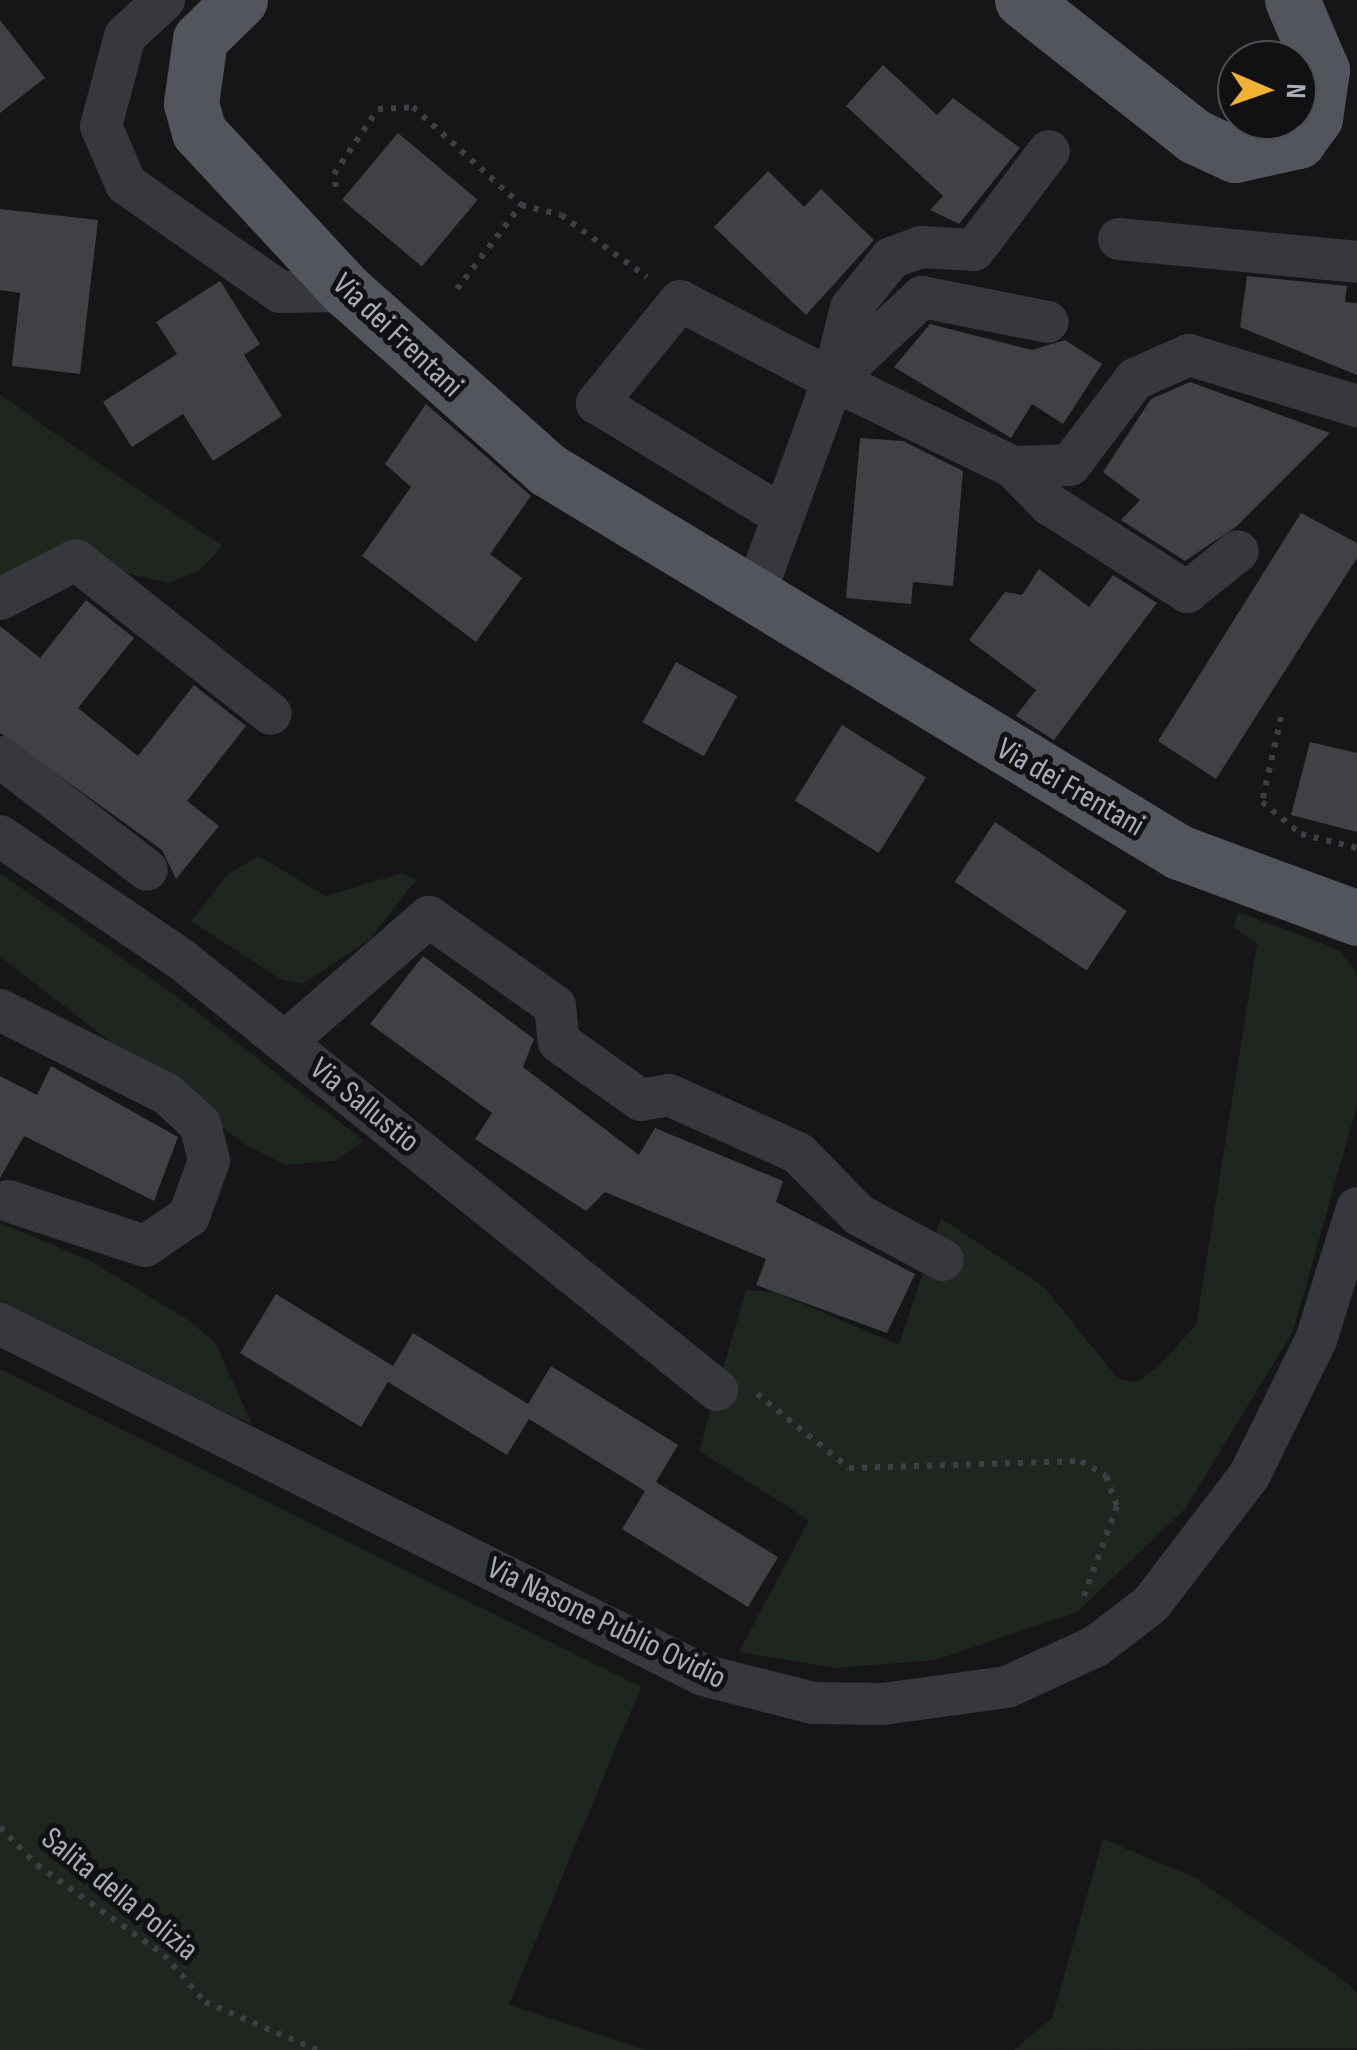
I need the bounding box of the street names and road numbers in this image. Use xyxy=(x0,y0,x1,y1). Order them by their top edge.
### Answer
street label: Via dei Frentani xyxy=(324,266,470,406)
street label: Via dei Frentani xyxy=(989,730,1151,846)
street label: Via Sallustio xyxy=(302,1050,426,1162)
street label: Via Nasone Publio Ovidio xyxy=(480,1550,732,1698)
street label: Salita della Polizia xyxy=(33,1820,205,1970)

